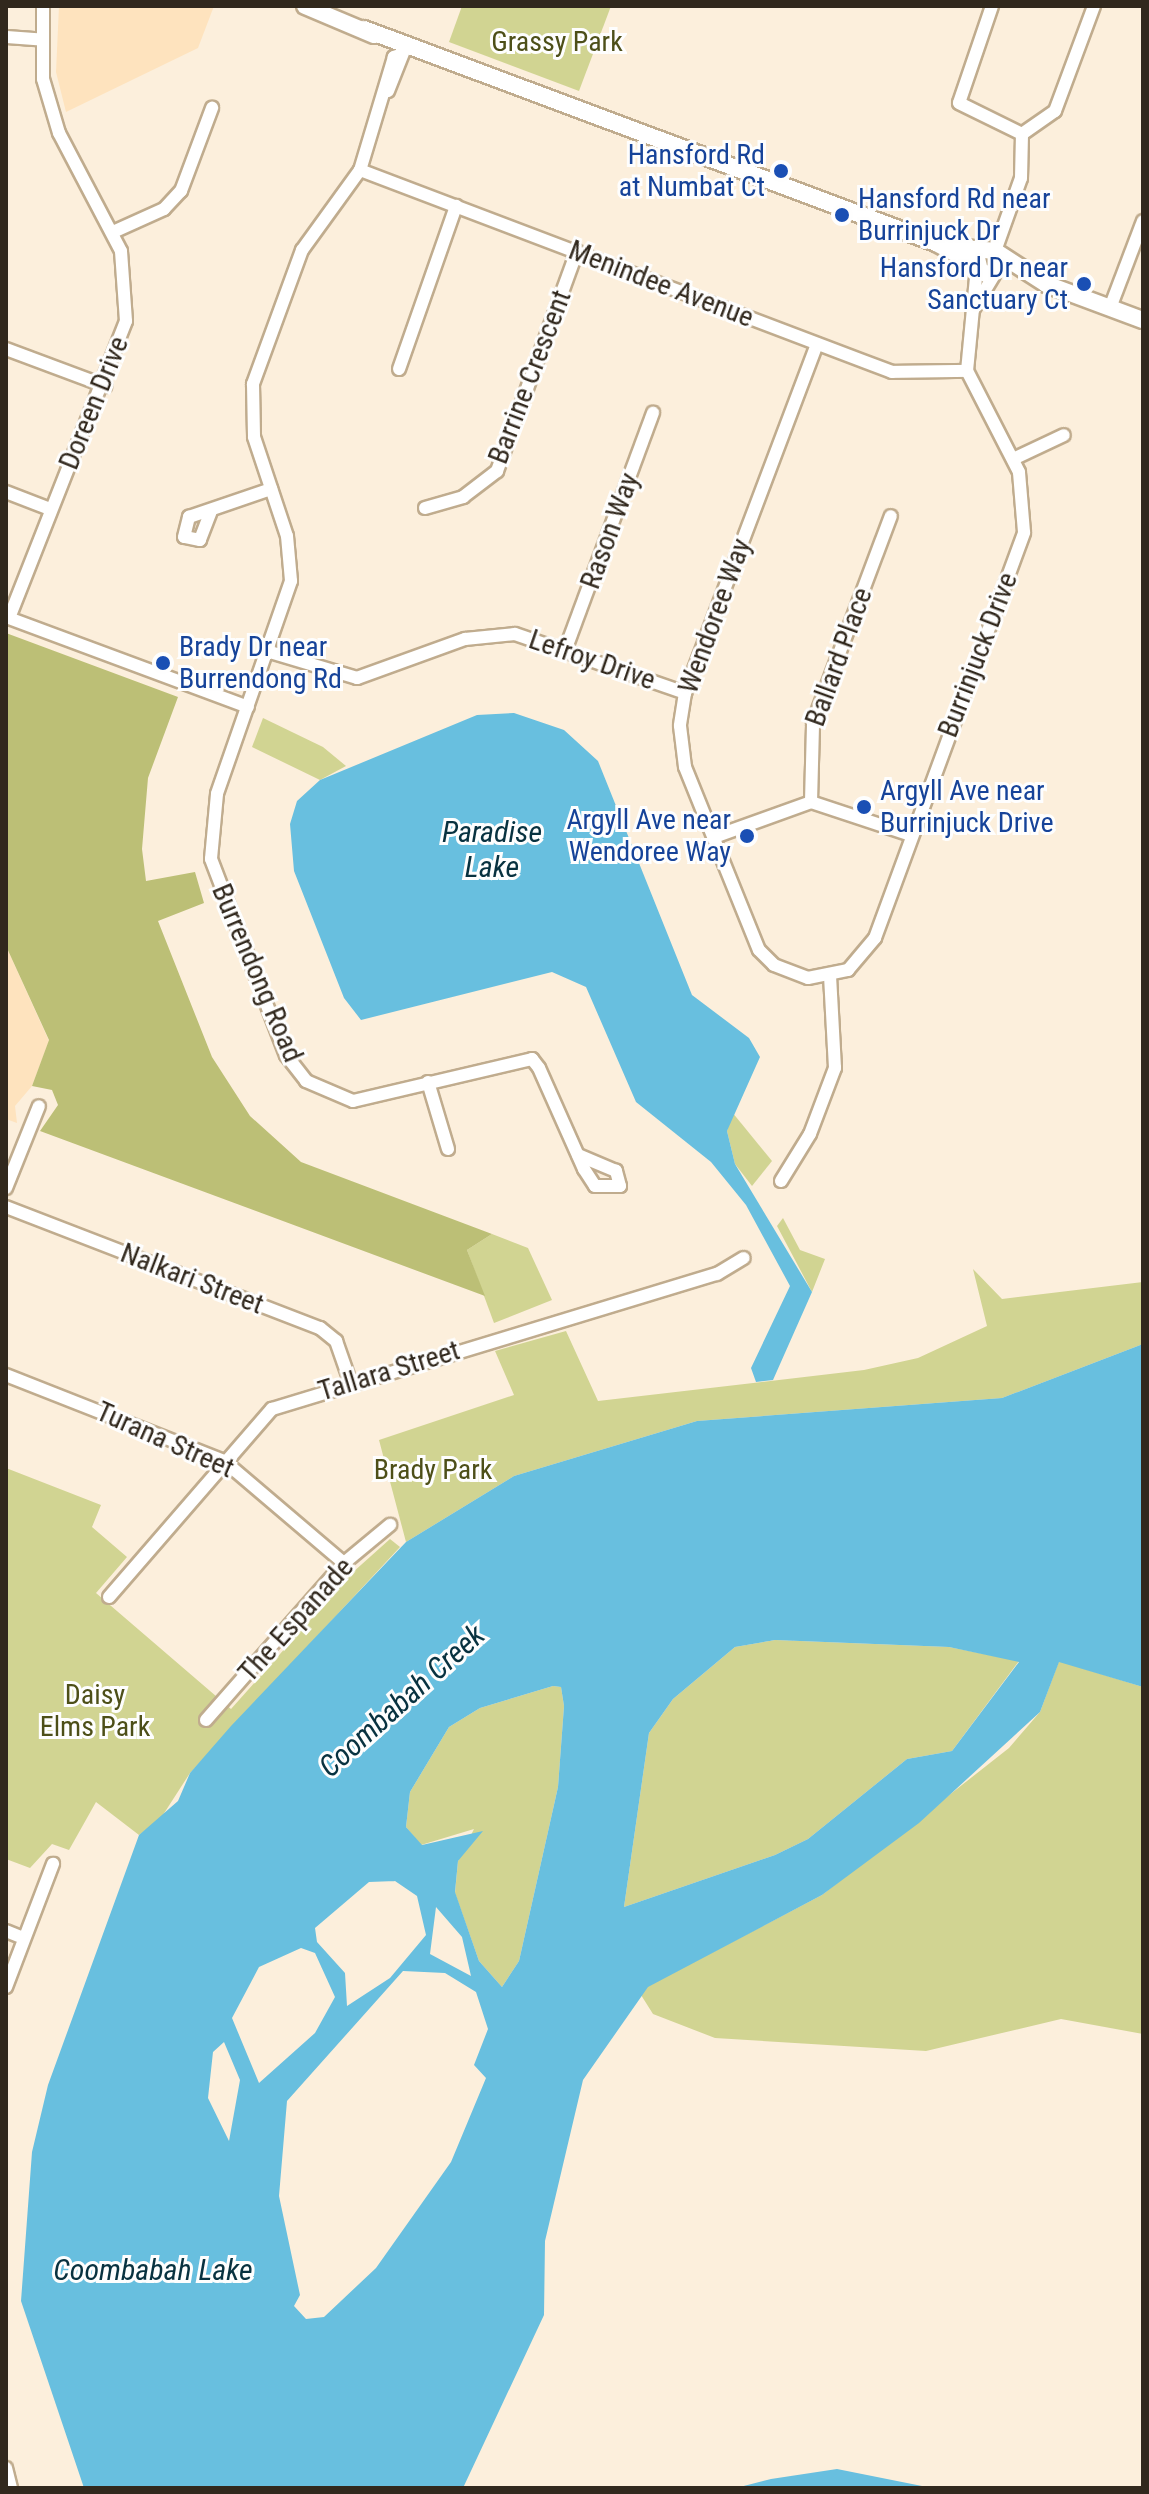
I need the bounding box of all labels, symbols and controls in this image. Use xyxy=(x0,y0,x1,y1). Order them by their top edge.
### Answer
park label: Grassy Park xyxy=(491,25,623,59)
place label: Hansford Rd at Numbat Ct xyxy=(619,138,765,204)
marker: Hansford Rd at Numbat Ct xyxy=(772,162,790,180)
place label: Hansford Rd near Burrinjuck Dr xyxy=(858,182,1050,248)
marker: Hansford Rd near Burrinjuck Dr xyxy=(833,206,851,224)
street label: Menindee Avenue xyxy=(564,233,758,335)
place label: Hansford Dr near Sanctuary Ct xyxy=(880,251,1068,317)
marker: Hansford Dr near Sanctuary Ct xyxy=(1075,275,1093,293)
street label: Barrine Crescent xyxy=(481,285,579,469)
street label: Doreen Drive xyxy=(52,332,136,474)
street label: Rason Way xyxy=(574,468,646,594)
street label: Wendoree Way xyxy=(671,534,759,698)
street label: Burrinjuck Drive xyxy=(931,568,1025,742)
street label: Ballard Place xyxy=(798,583,880,731)
street label: Lefroy Drive xyxy=(524,623,660,697)
place label: Brady Dr near Burrendong Rd xyxy=(179,630,342,696)
marker: Brady Dr near Burrendong Rd xyxy=(154,654,172,672)
place label: Argyll Ave near Burrinjuck Drive xyxy=(880,774,1054,840)
marker: Argyll Ave near Burrinjuck Drive xyxy=(855,798,873,816)
place label: Argyll Ave near Wendoree Way xyxy=(566,803,731,869)
water label: Paradise Lake xyxy=(442,814,542,884)
marker: Argyll Ave near Wendoree Way xyxy=(738,827,756,845)
street label: Burrendong Road xyxy=(204,879,310,1067)
street label: Nalkari Street xyxy=(116,1236,268,1322)
street label: Tallara Street xyxy=(314,1334,464,1408)
street label: Turana Street xyxy=(91,1395,239,1485)
park label: Brady Park xyxy=(374,1453,492,1487)
street label: The Espanade xyxy=(231,1551,361,1689)
water label: Coombabah Creek xyxy=(312,1617,492,1785)
park label: Daisy Elms Park xyxy=(40,1678,150,1744)
water label: Coombabah Lake xyxy=(53,2252,253,2288)

